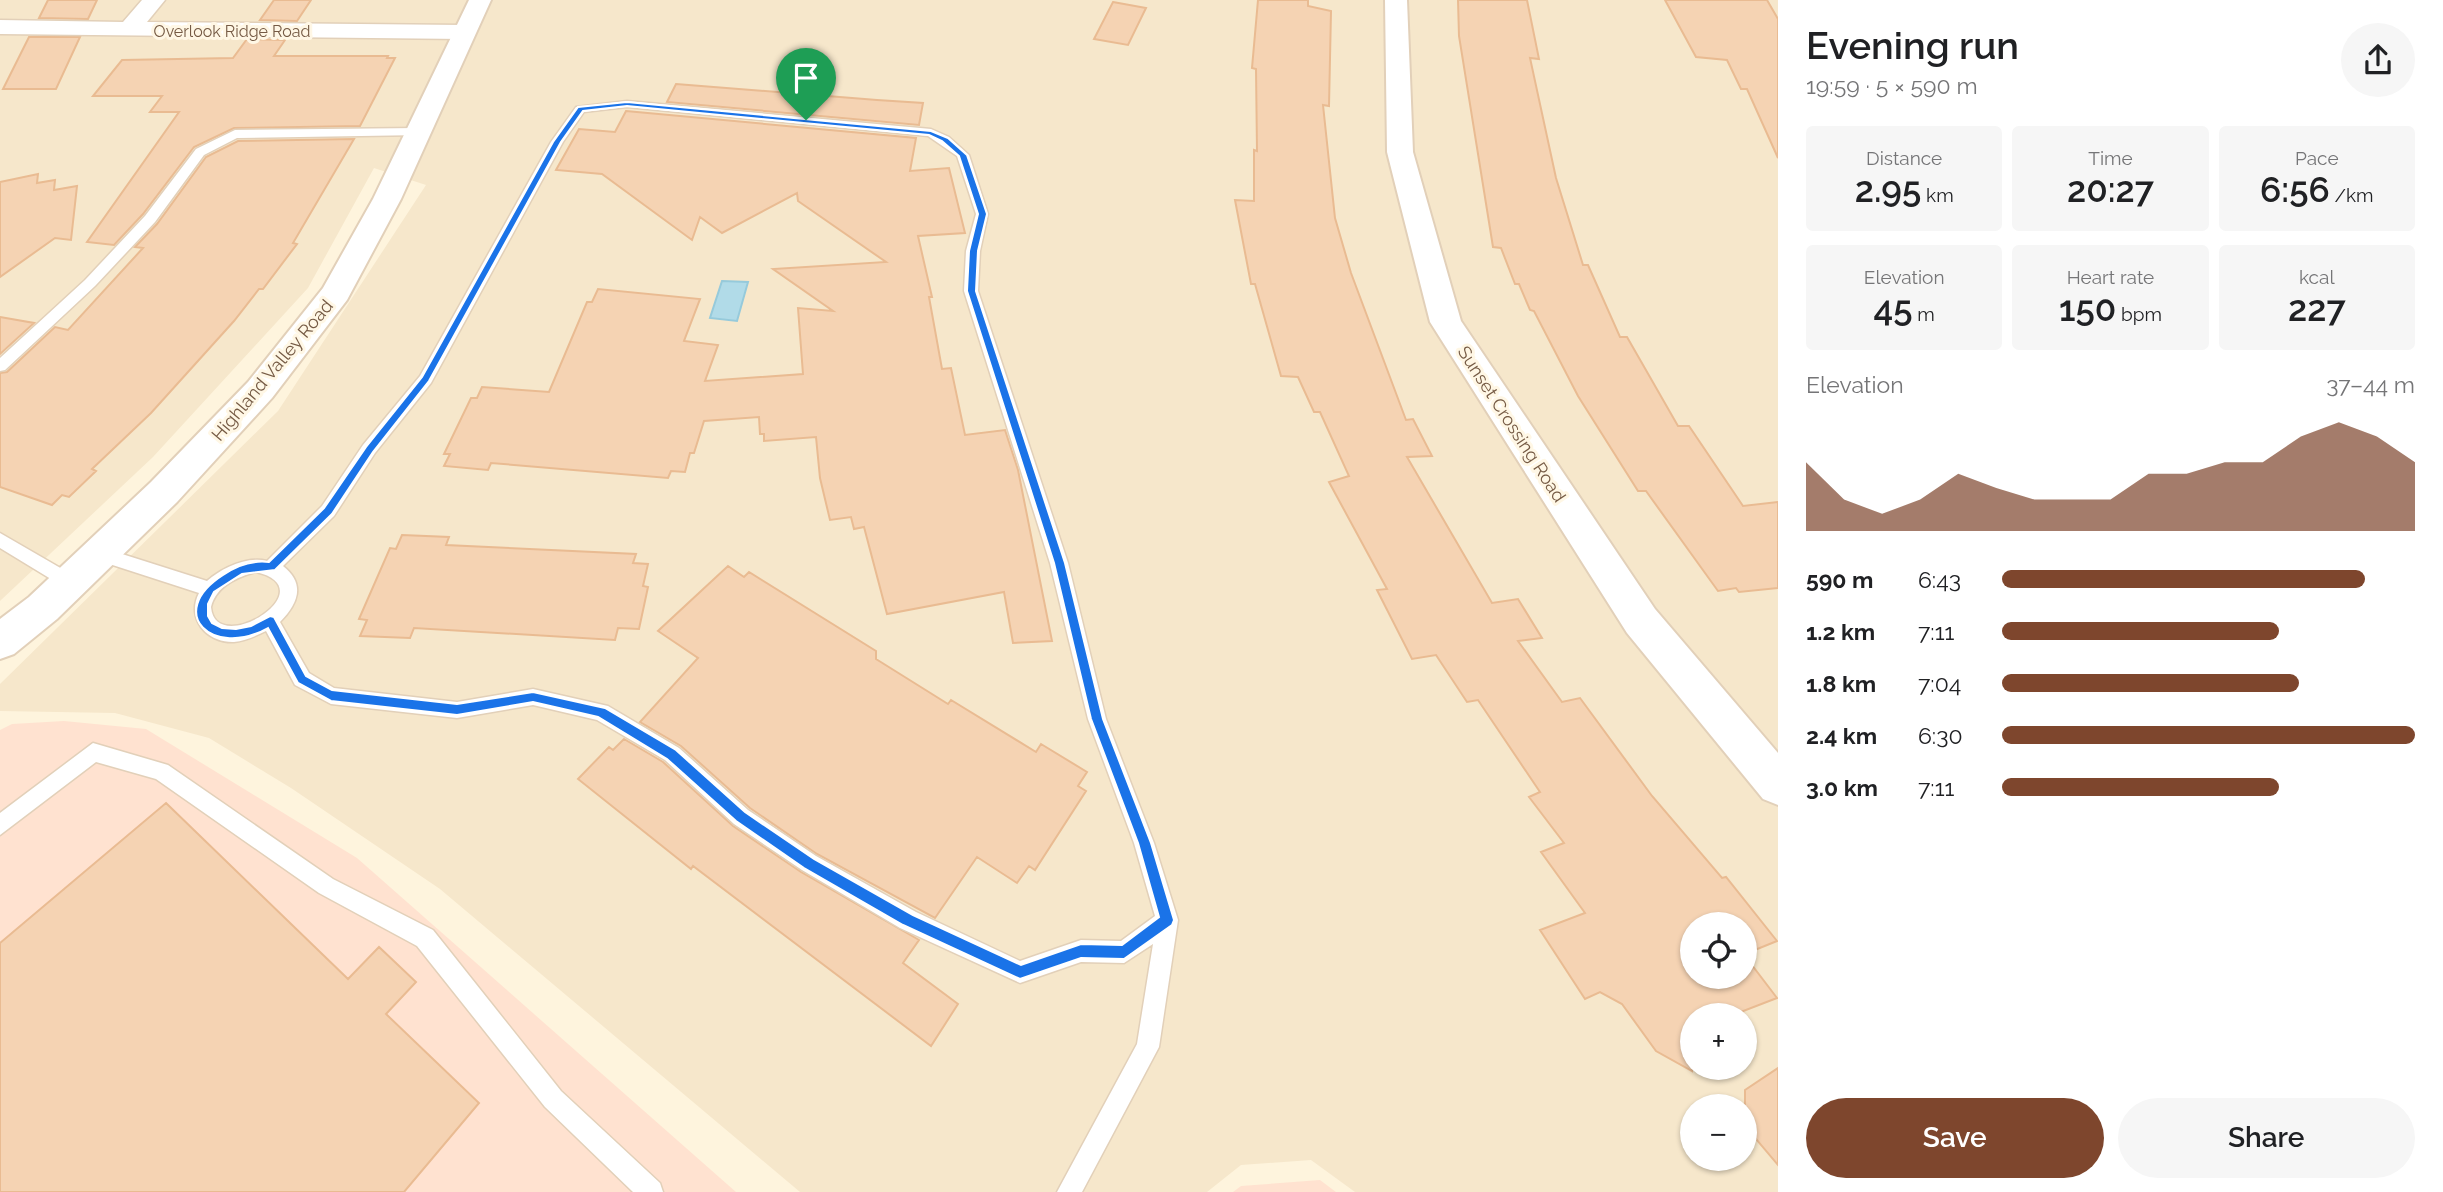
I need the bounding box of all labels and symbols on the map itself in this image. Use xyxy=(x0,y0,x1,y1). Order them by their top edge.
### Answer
street label: Overlook Ridge Road xyxy=(154,22,310,41)
pin xyxy=(776,48,836,120)
street label: Highland Valley Road xyxy=(207,295,337,445)
street label: Sunset Crossing Road xyxy=(1454,342,1570,506)

